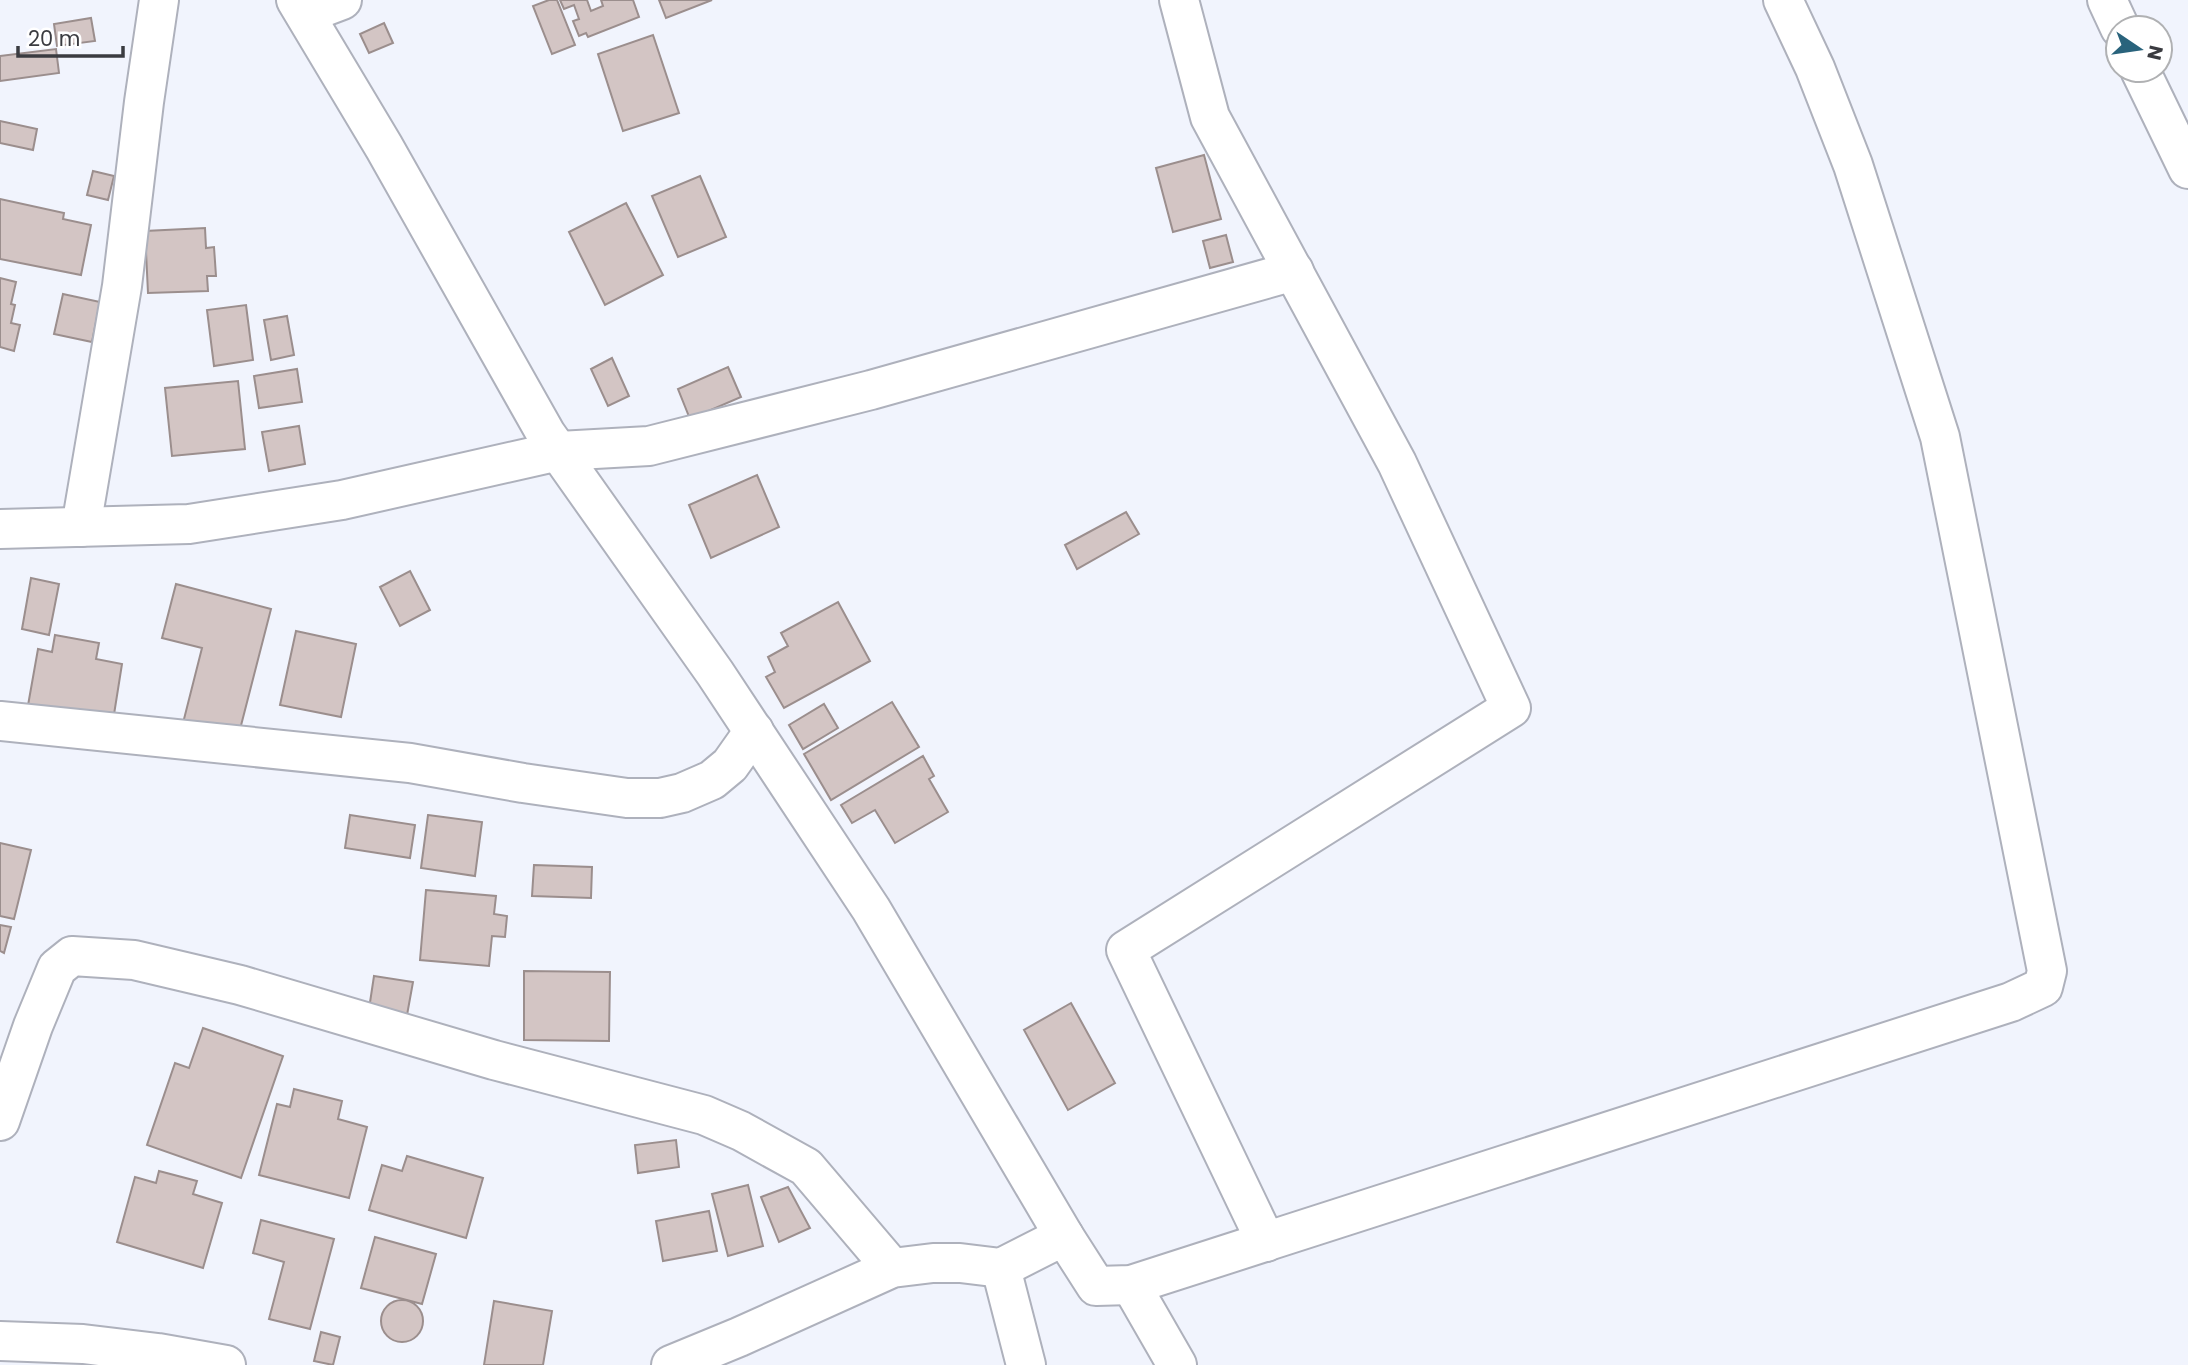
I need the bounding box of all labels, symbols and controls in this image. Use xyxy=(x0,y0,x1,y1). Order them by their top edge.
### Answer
scale bar xyxy=(18,14,122,58)
north arrow xyxy=(2104,14,2174,84)
text: 20 m xyxy=(28,24,81,53)
text: N xyxy=(2140,43,2170,63)

